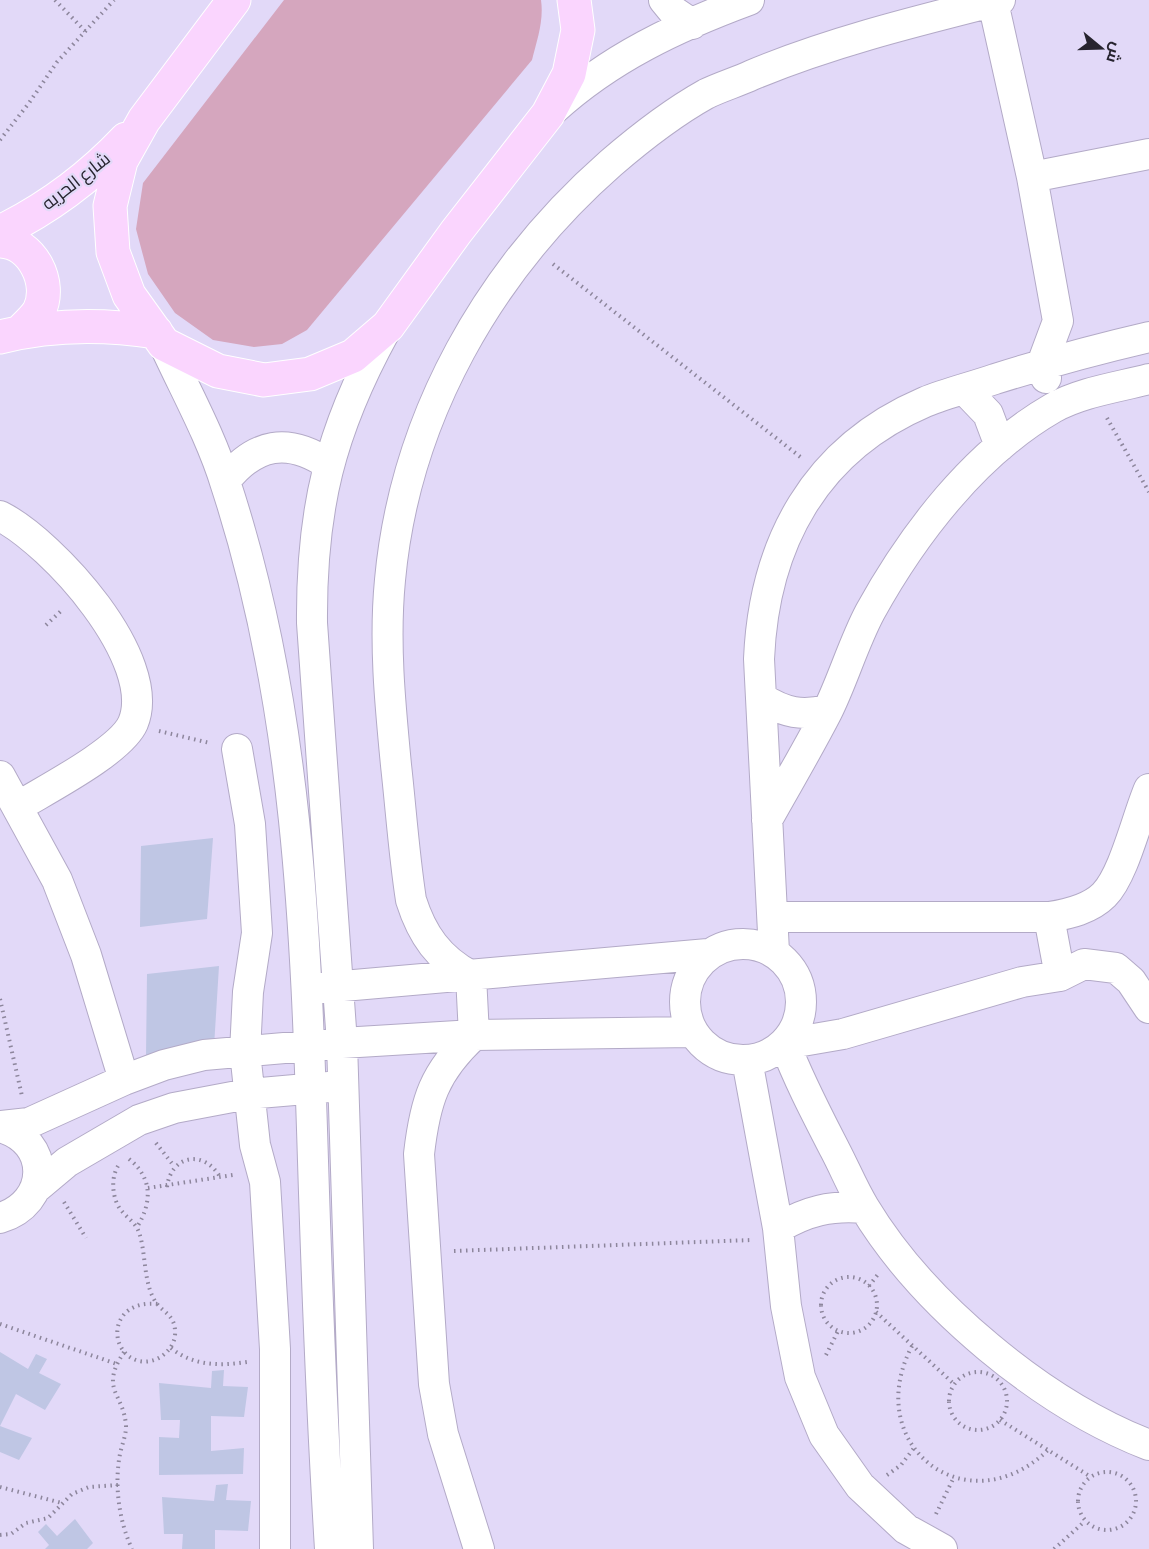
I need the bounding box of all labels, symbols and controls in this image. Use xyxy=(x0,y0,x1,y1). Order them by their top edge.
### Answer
north arrow xyxy=(1071,18,1131,78)
text: ش xyxy=(1102,40,1126,65)
street label: شارع الحريه xyxy=(38,148,115,215)

